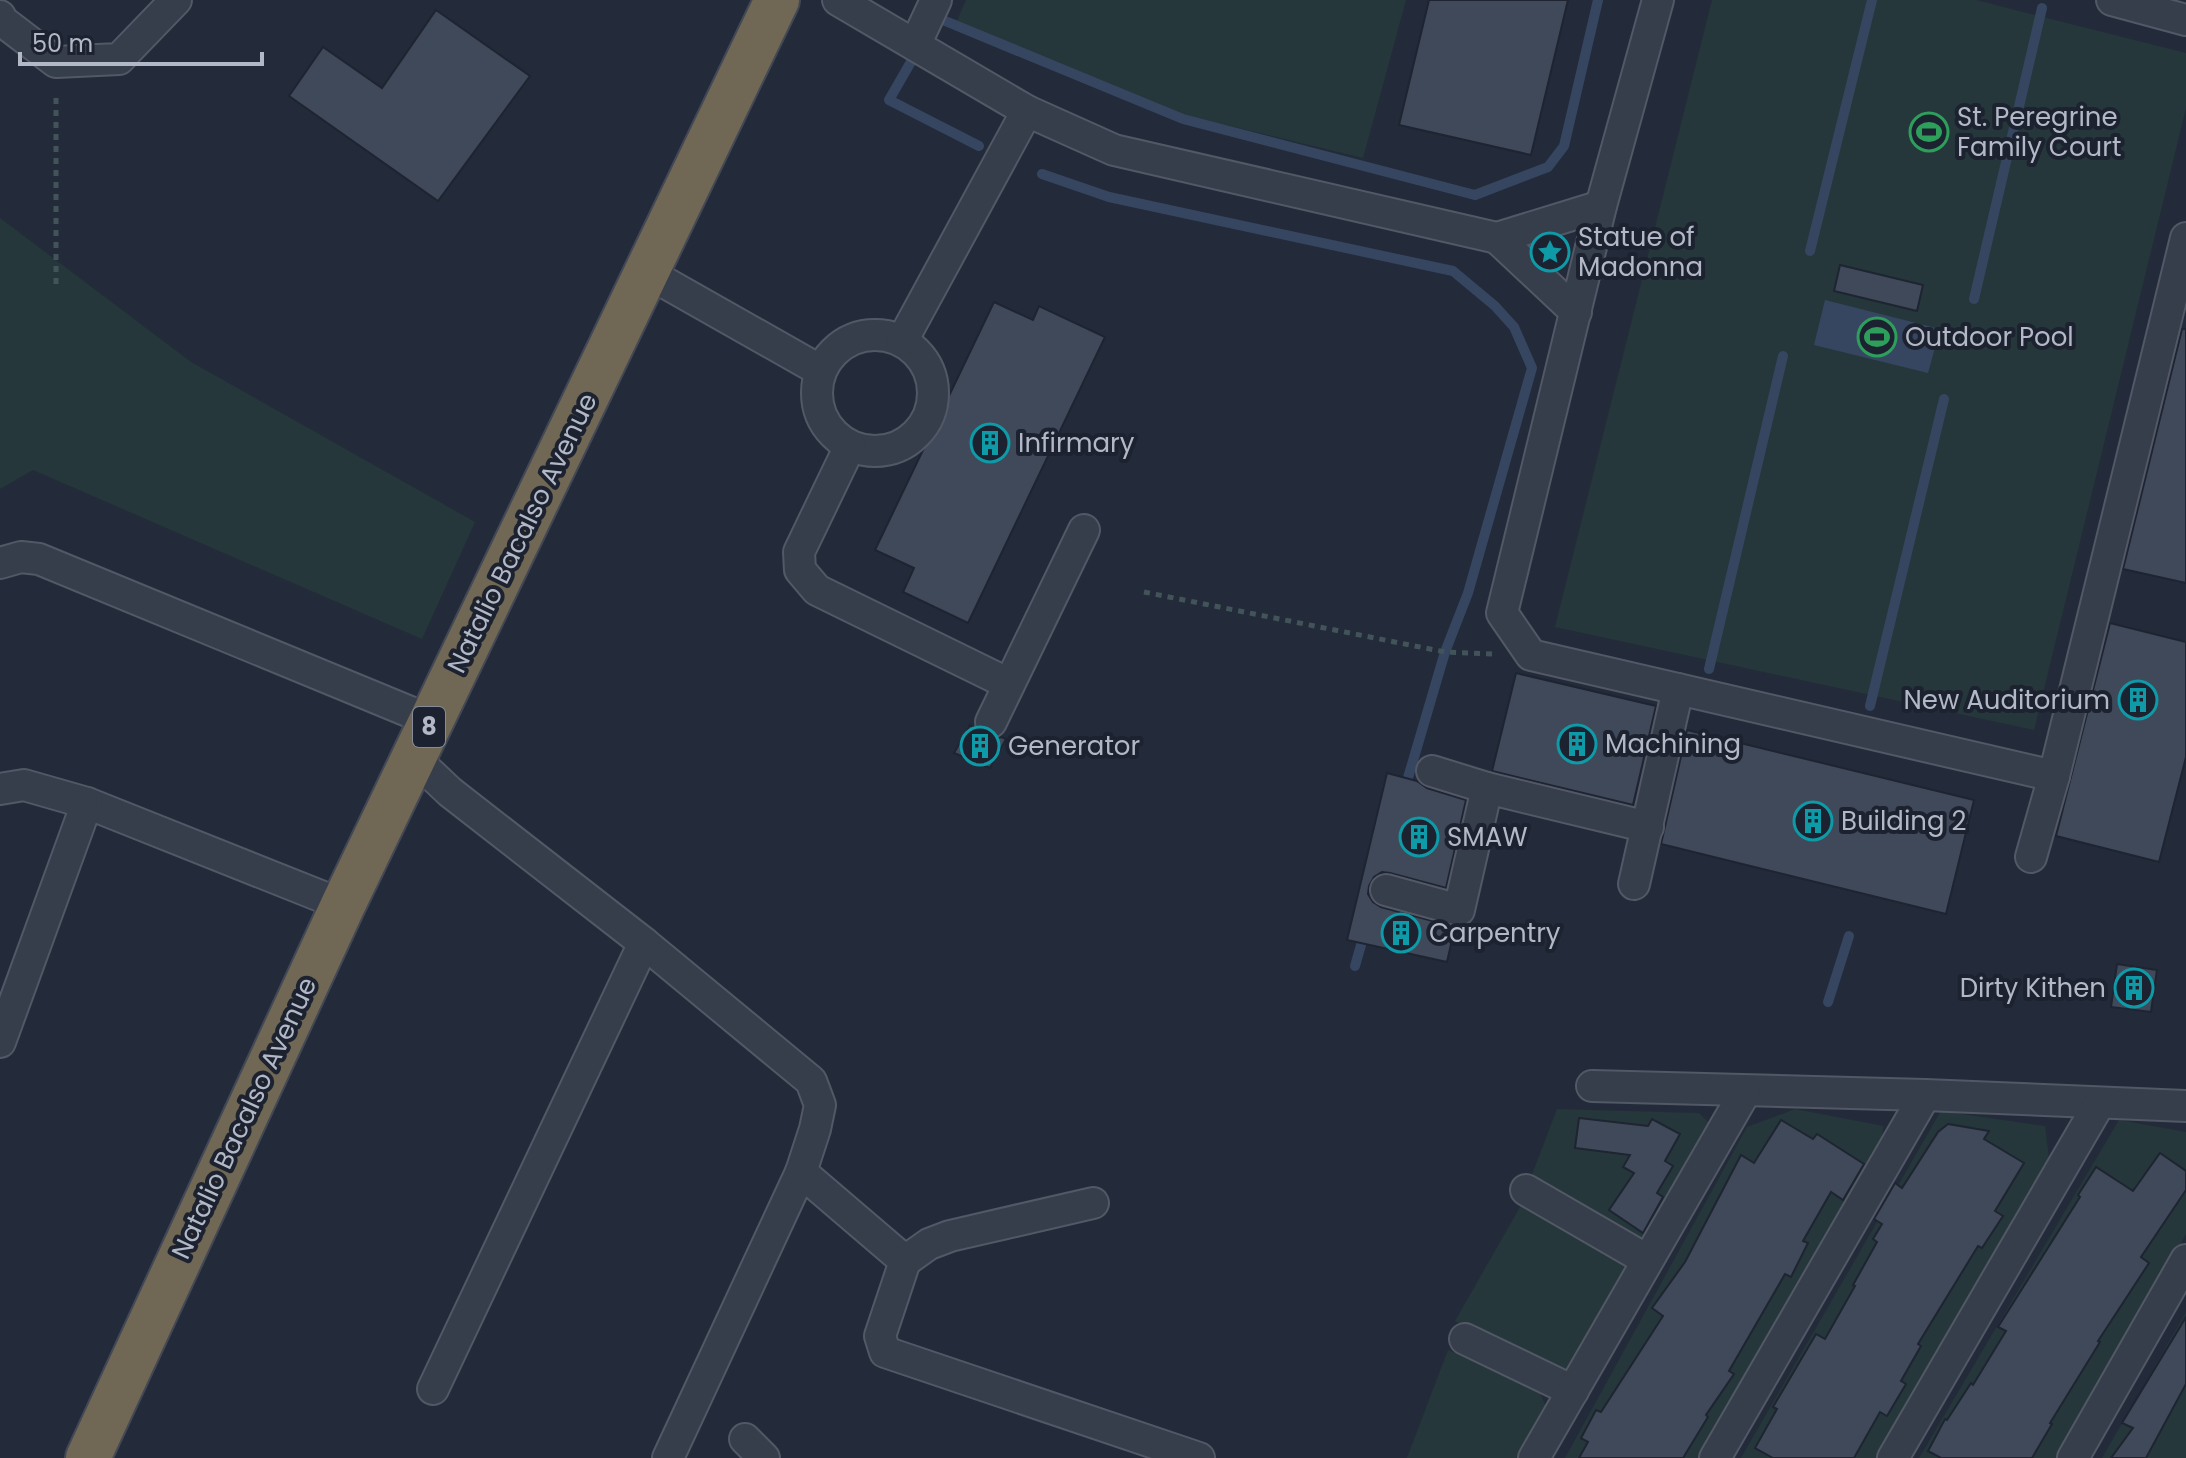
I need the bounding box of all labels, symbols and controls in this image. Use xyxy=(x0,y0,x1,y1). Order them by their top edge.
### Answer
scale bar xyxy=(20,16,262,66)
text: 50 m xyxy=(32,27,93,60)
place label: St. Peregrine Family Court xyxy=(1957,99,2121,165)
sports icon: St. Peregrine Family Court xyxy=(1908,111,1950,153)
place label: Statue of Madonna xyxy=(1578,219,1703,285)
place icon: Statue of Madonna xyxy=(1529,231,1571,273)
sports icon: Outdoor Pool xyxy=(1856,316,1898,358)
place label: Outdoor Pool xyxy=(1905,319,2074,355)
street label: Natalio Bacalso Avenue xyxy=(438,387,606,679)
building icon: Infirmary xyxy=(969,422,1011,464)
place label: Infirmary xyxy=(1018,425,1135,461)
building icon: New Auditorium xyxy=(2117,679,2159,721)
place label: New Auditorium xyxy=(1904,682,2110,718)
road number: 8 xyxy=(413,707,445,747)
building icon: Machining xyxy=(1556,723,1598,765)
building icon: Generator xyxy=(959,725,1001,767)
place label: Machining xyxy=(1605,726,1741,762)
place label: Generator xyxy=(1008,728,1140,764)
building icon: Building 2 xyxy=(1792,800,1834,842)
place label: Building 2 xyxy=(1841,803,1966,839)
building icon: SMAW xyxy=(1398,816,1440,858)
place label: SMAW xyxy=(1447,819,1528,855)
building icon: Carpentry xyxy=(1380,912,1422,954)
place label: Carpentry xyxy=(1429,915,1561,951)
building icon: Dirty Kithen xyxy=(2113,967,2155,1009)
place label: Dirty Kithen xyxy=(1960,970,2106,1006)
street label: Natalio Bacalso Avenue xyxy=(163,971,325,1265)

